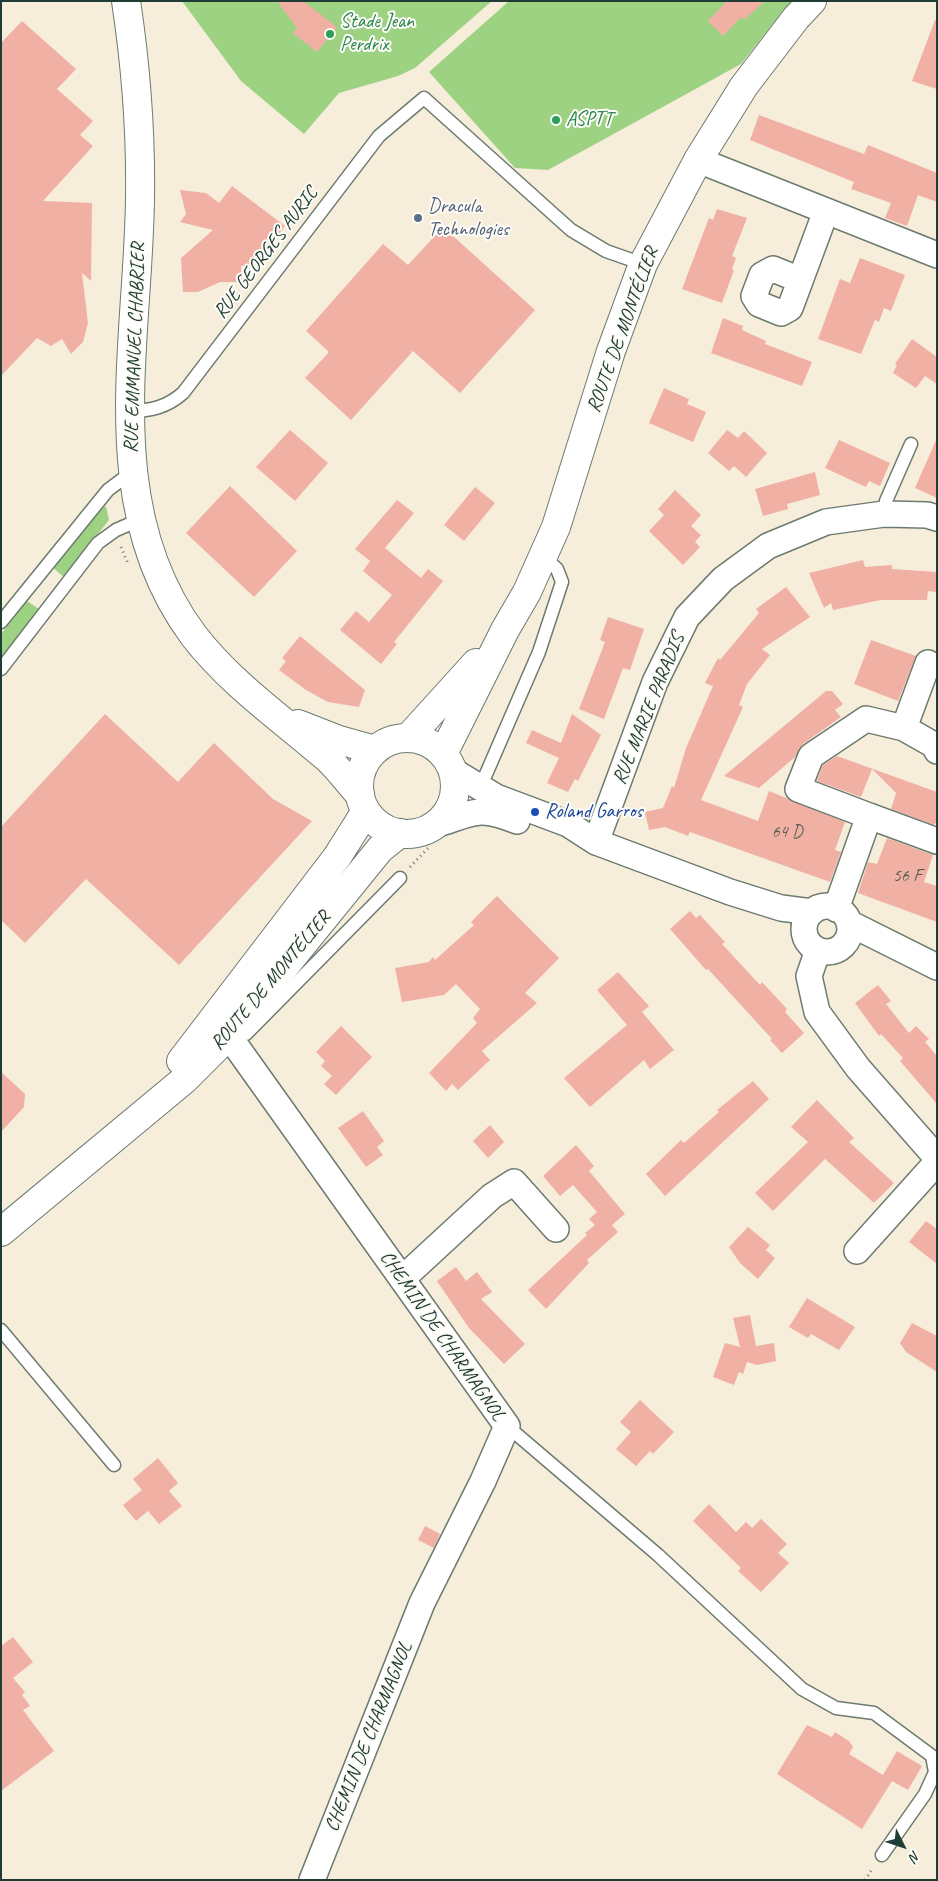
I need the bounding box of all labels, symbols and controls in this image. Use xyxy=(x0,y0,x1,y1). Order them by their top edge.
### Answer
place label: Stade Jean Perdrix xyxy=(340,10,414,57)
marker: Stade Jean Perdrix xyxy=(324,28,336,40)
place label: ASPTT xyxy=(566,108,613,132)
marker: ASPTT xyxy=(550,114,562,126)
street label: RUE GEORGES AURIC xyxy=(209,182,323,324)
place label: Dracula Technologies xyxy=(428,195,509,242)
marker: Dracula Technologies xyxy=(412,212,424,224)
street label: RUE EMMANUEL CHABRIER xyxy=(119,243,151,453)
street label: ROUTE DE MONTÉLIER xyxy=(582,244,664,416)
street label: RUE MARIE PARADIS xyxy=(608,630,690,788)
place label: Roland Garros xyxy=(545,800,642,824)
marker: Roland Garros xyxy=(529,806,541,818)
house number: 64 D xyxy=(772,821,802,843)
house number: 56 F xyxy=(893,865,921,887)
street label: ROUTE DE MONTÉLIER xyxy=(206,907,336,1055)
street label: CHEMIN DE CHARMAGNOL xyxy=(374,1246,510,1426)
street label: CHEMIN DE CHARMAGNOL xyxy=(320,1639,418,1835)
north arrow xyxy=(878,1821,928,1871)
text: N xyxy=(905,1847,924,1865)

